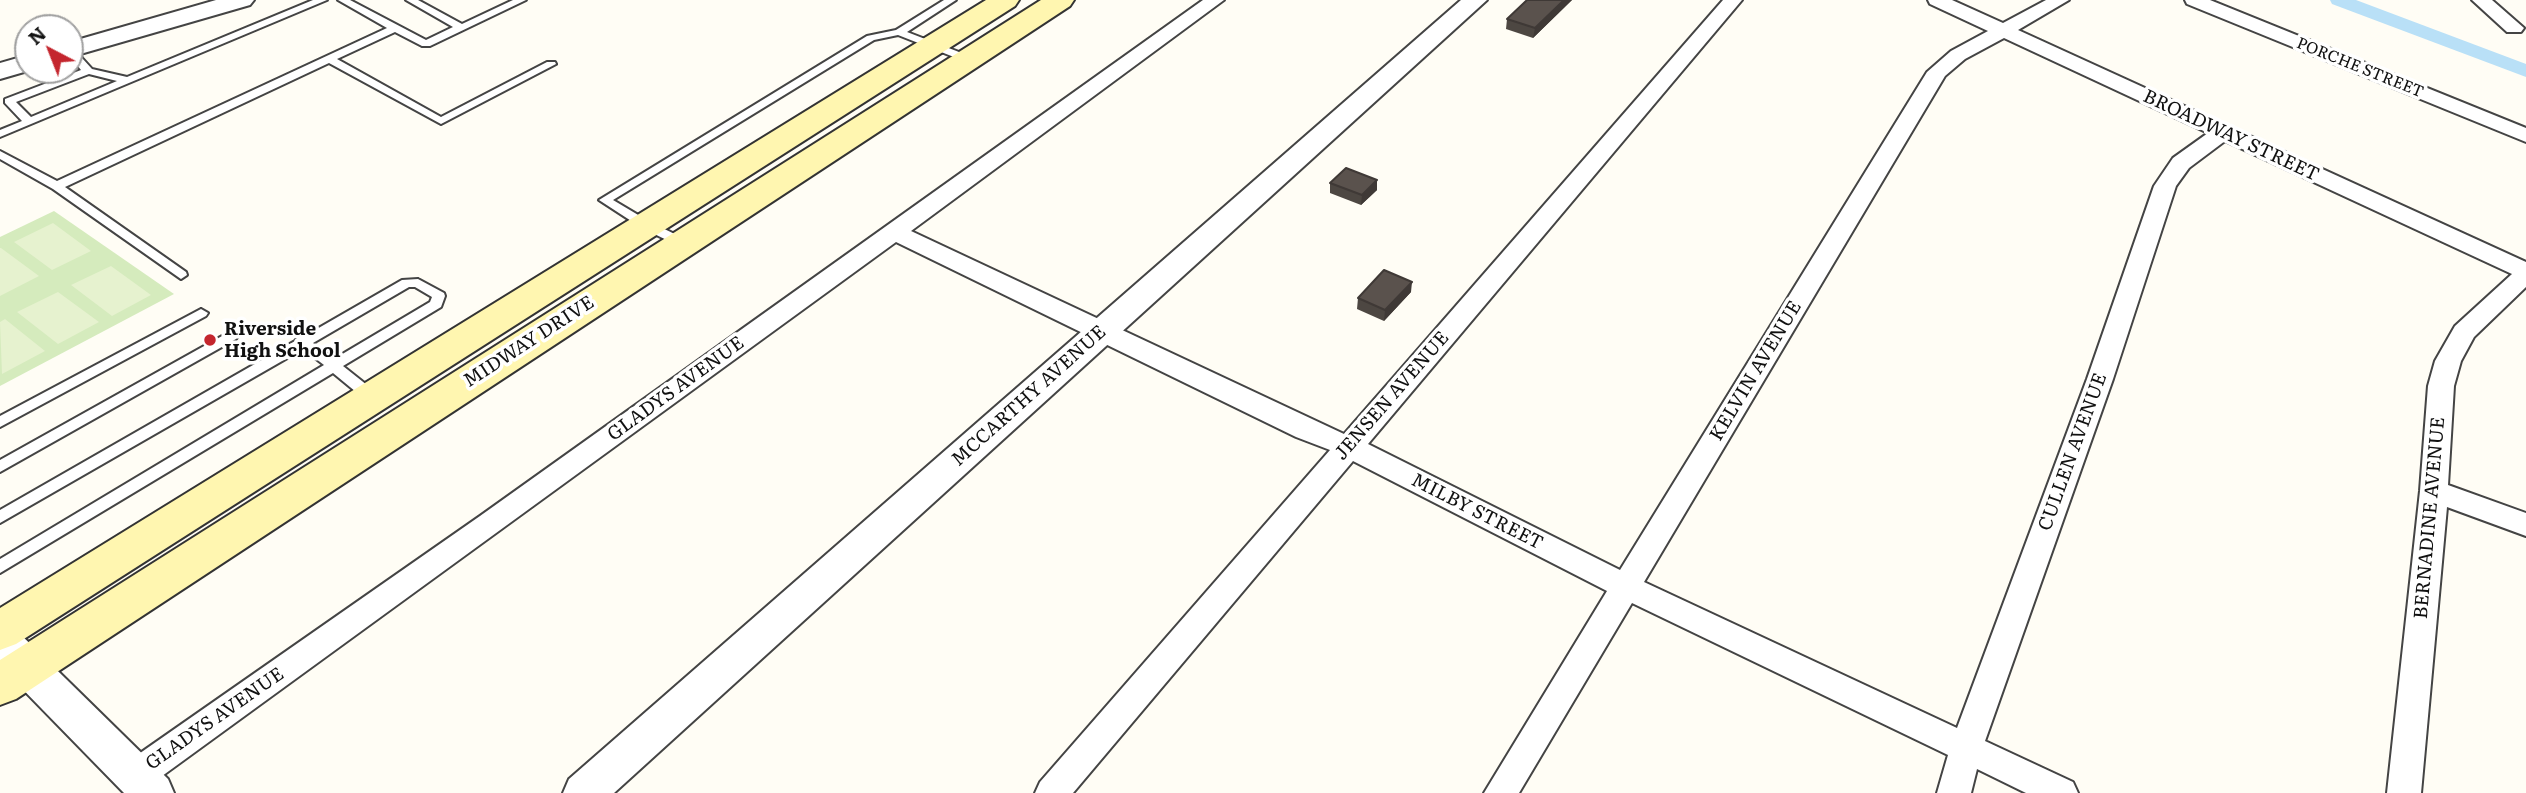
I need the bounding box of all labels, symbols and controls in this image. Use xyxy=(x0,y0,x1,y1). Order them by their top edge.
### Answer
north arrow xyxy=(14,14,84,84)
text: N xyxy=(21,19,52,51)
street label: PORCHE STREET xyxy=(2294,34,2426,102)
street label: BROADWAY STREET xyxy=(2139,85,2323,187)
street label: MIDWAY DRIVE xyxy=(459,291,599,393)
street label: KELVIN AVENUE xyxy=(1705,297,1807,445)
place label: Riverside High School xyxy=(224,318,341,362)
street label: MCCARTHY AVENUE xyxy=(947,321,1111,471)
street label: JENSEN AVENUE xyxy=(1330,327,1454,465)
marker: Riverside High School xyxy=(202,332,218,348)
street label: GLADYS AVENUE xyxy=(603,332,749,446)
street label: CULLEN AVENUE xyxy=(2034,370,2112,534)
street label: BERNADINE AVENUE xyxy=(2410,416,2450,620)
street label: MILBY STREET xyxy=(1407,469,1547,555)
street label: GLADYS AVENUE xyxy=(142,663,288,775)

